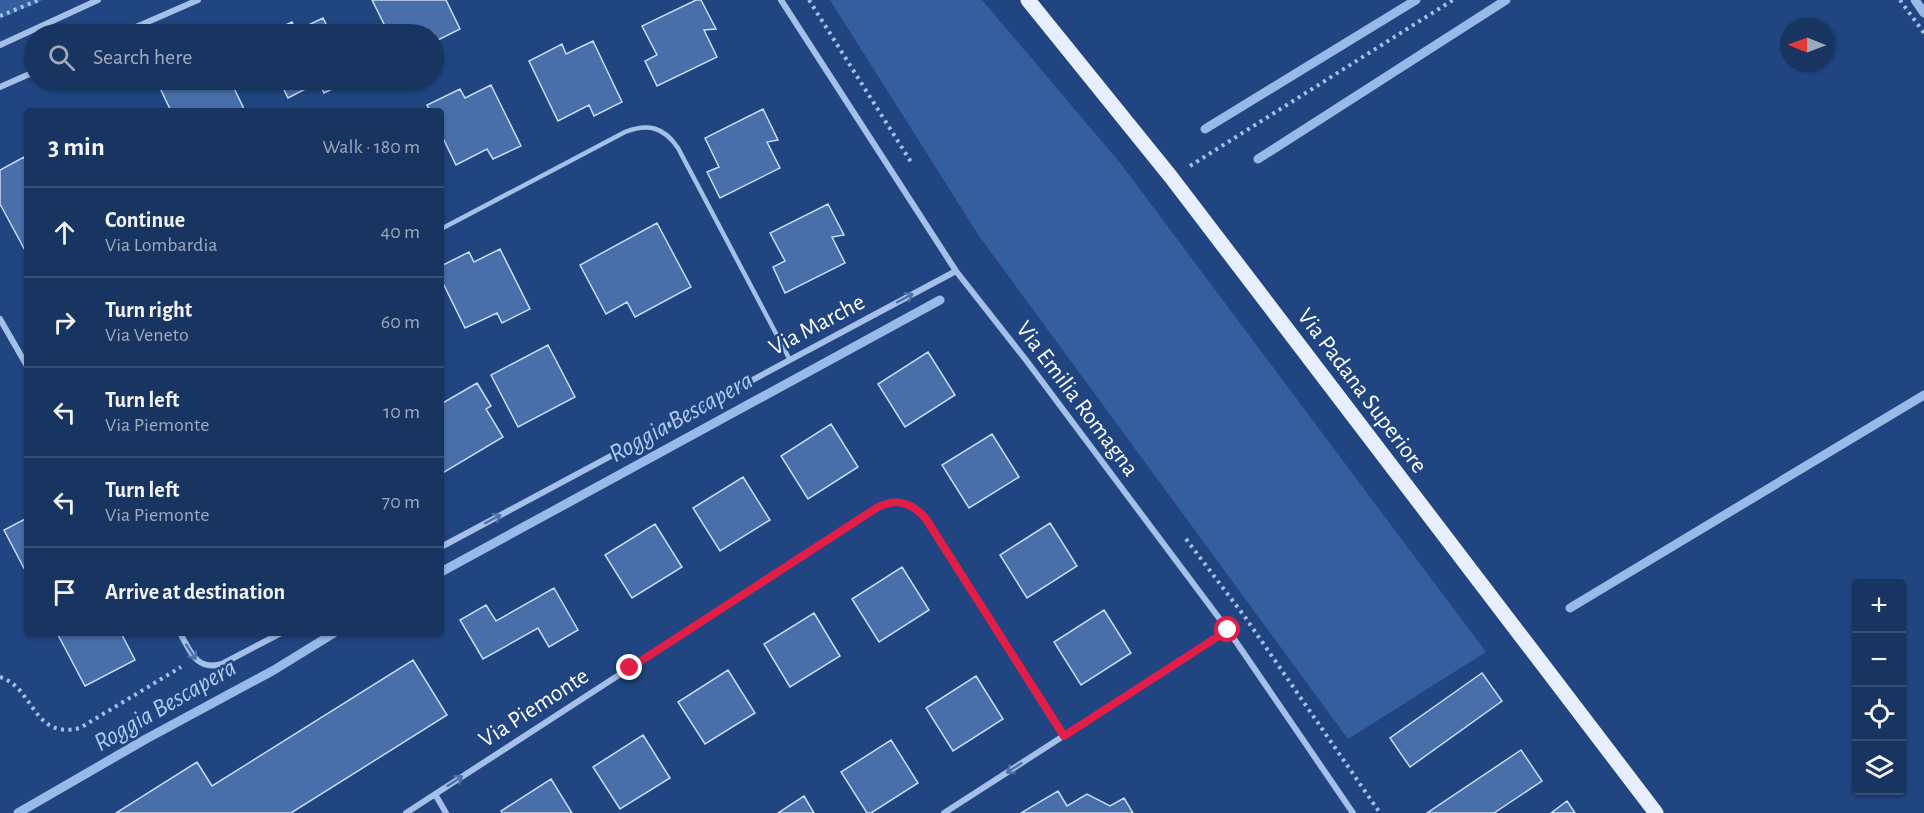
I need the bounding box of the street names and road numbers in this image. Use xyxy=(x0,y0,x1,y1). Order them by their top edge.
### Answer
street label: Via Marche xyxy=(765,290,869,360)
street label: Via Padana Superiore xyxy=(1293,304,1431,478)
street label: Via Emilia Romagna xyxy=(1011,317,1143,481)
street label: Via Piemonte xyxy=(475,664,593,752)

